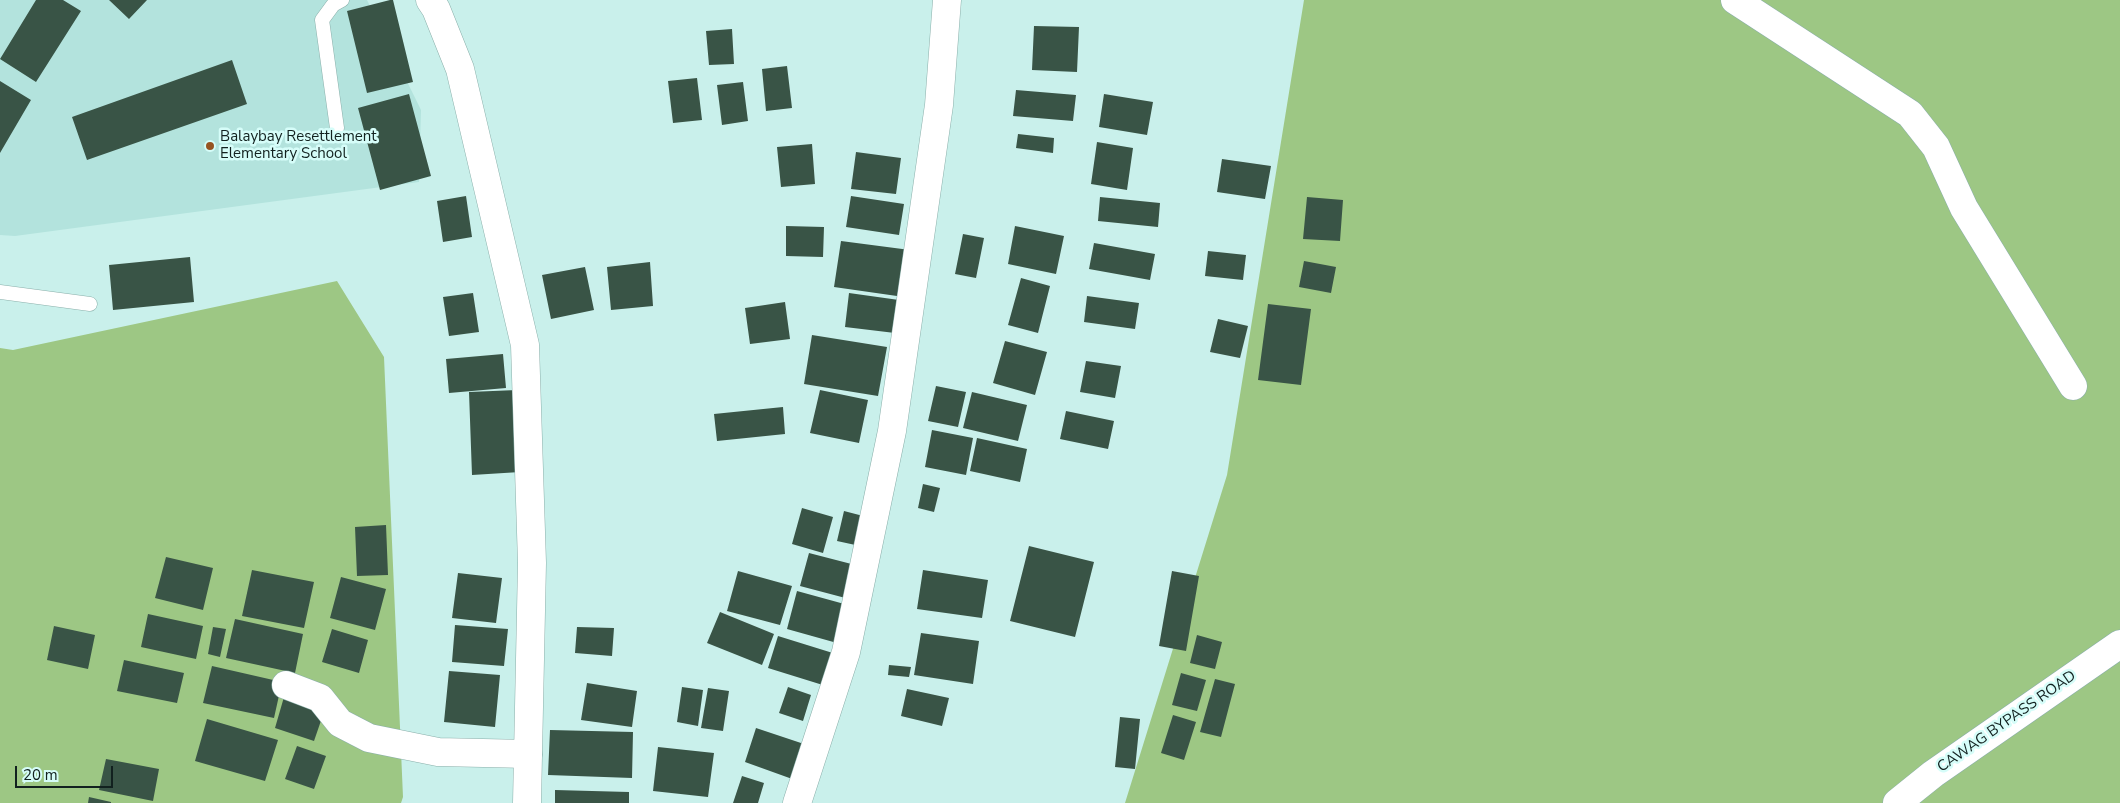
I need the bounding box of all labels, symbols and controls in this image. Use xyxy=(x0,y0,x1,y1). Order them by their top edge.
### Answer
place label: Balaybay Resettlement Elementary School xyxy=(220,128,377,163)
marker: Balaybay Resettlement Elementary School xyxy=(204,140,216,152)
street label: CAWAG BYPASS ROAD xyxy=(1934,667,2080,777)
scale bar xyxy=(18,756,115,788)
text: 20 m xyxy=(23,765,58,785)

